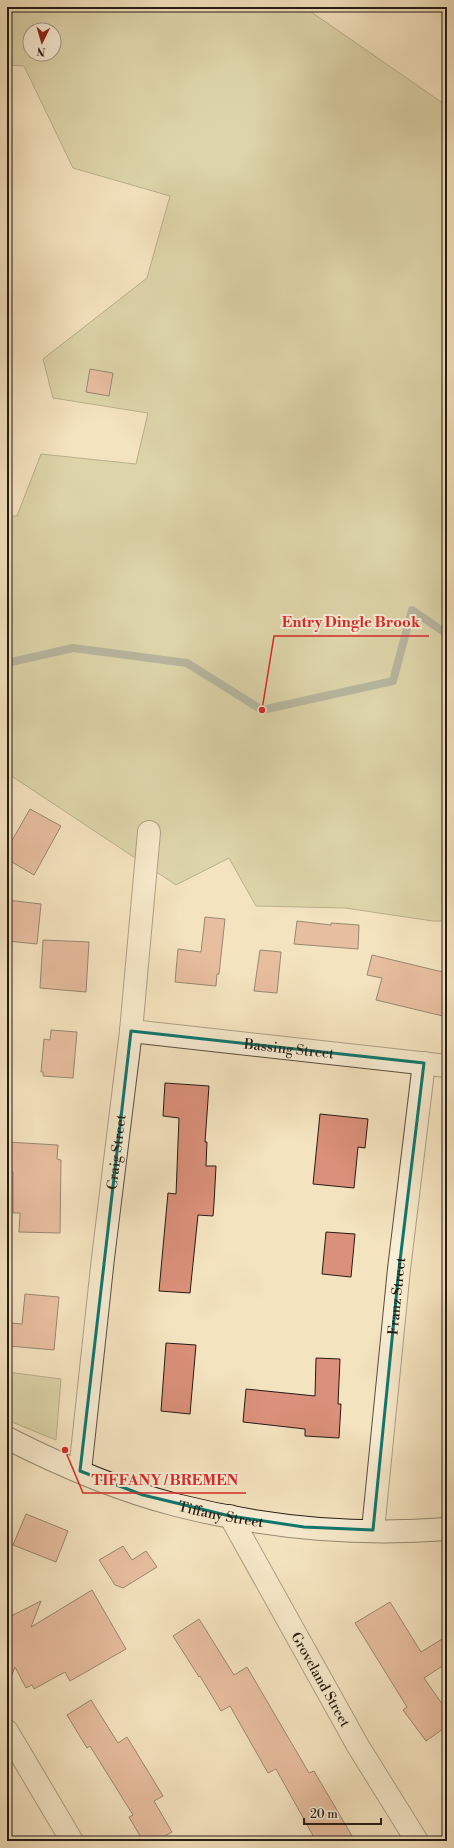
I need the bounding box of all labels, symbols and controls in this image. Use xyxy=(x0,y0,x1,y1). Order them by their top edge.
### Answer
north arrow xyxy=(22,22,62,62)
text: N xyxy=(36,44,46,58)
callout: Entry Dingle Brook xyxy=(274,609,429,636)
text: Entry Dingle Brook xyxy=(282,613,421,632)
street label: Bassing Street xyxy=(242,1035,335,1063)
street label: Craig Street xyxy=(104,1114,131,1191)
street label: Franz Street xyxy=(384,1256,410,1336)
callout: TIFFANY / BREMEN xyxy=(83,1466,246,1493)
text: TIFFANY / BREMEN xyxy=(92,1471,239,1490)
street label: Tiffany Street xyxy=(176,1498,265,1532)
street label: Groveland Street xyxy=(286,1629,354,1731)
scale bar xyxy=(304,1800,381,1826)
text: 20 m xyxy=(310,1807,338,1822)

